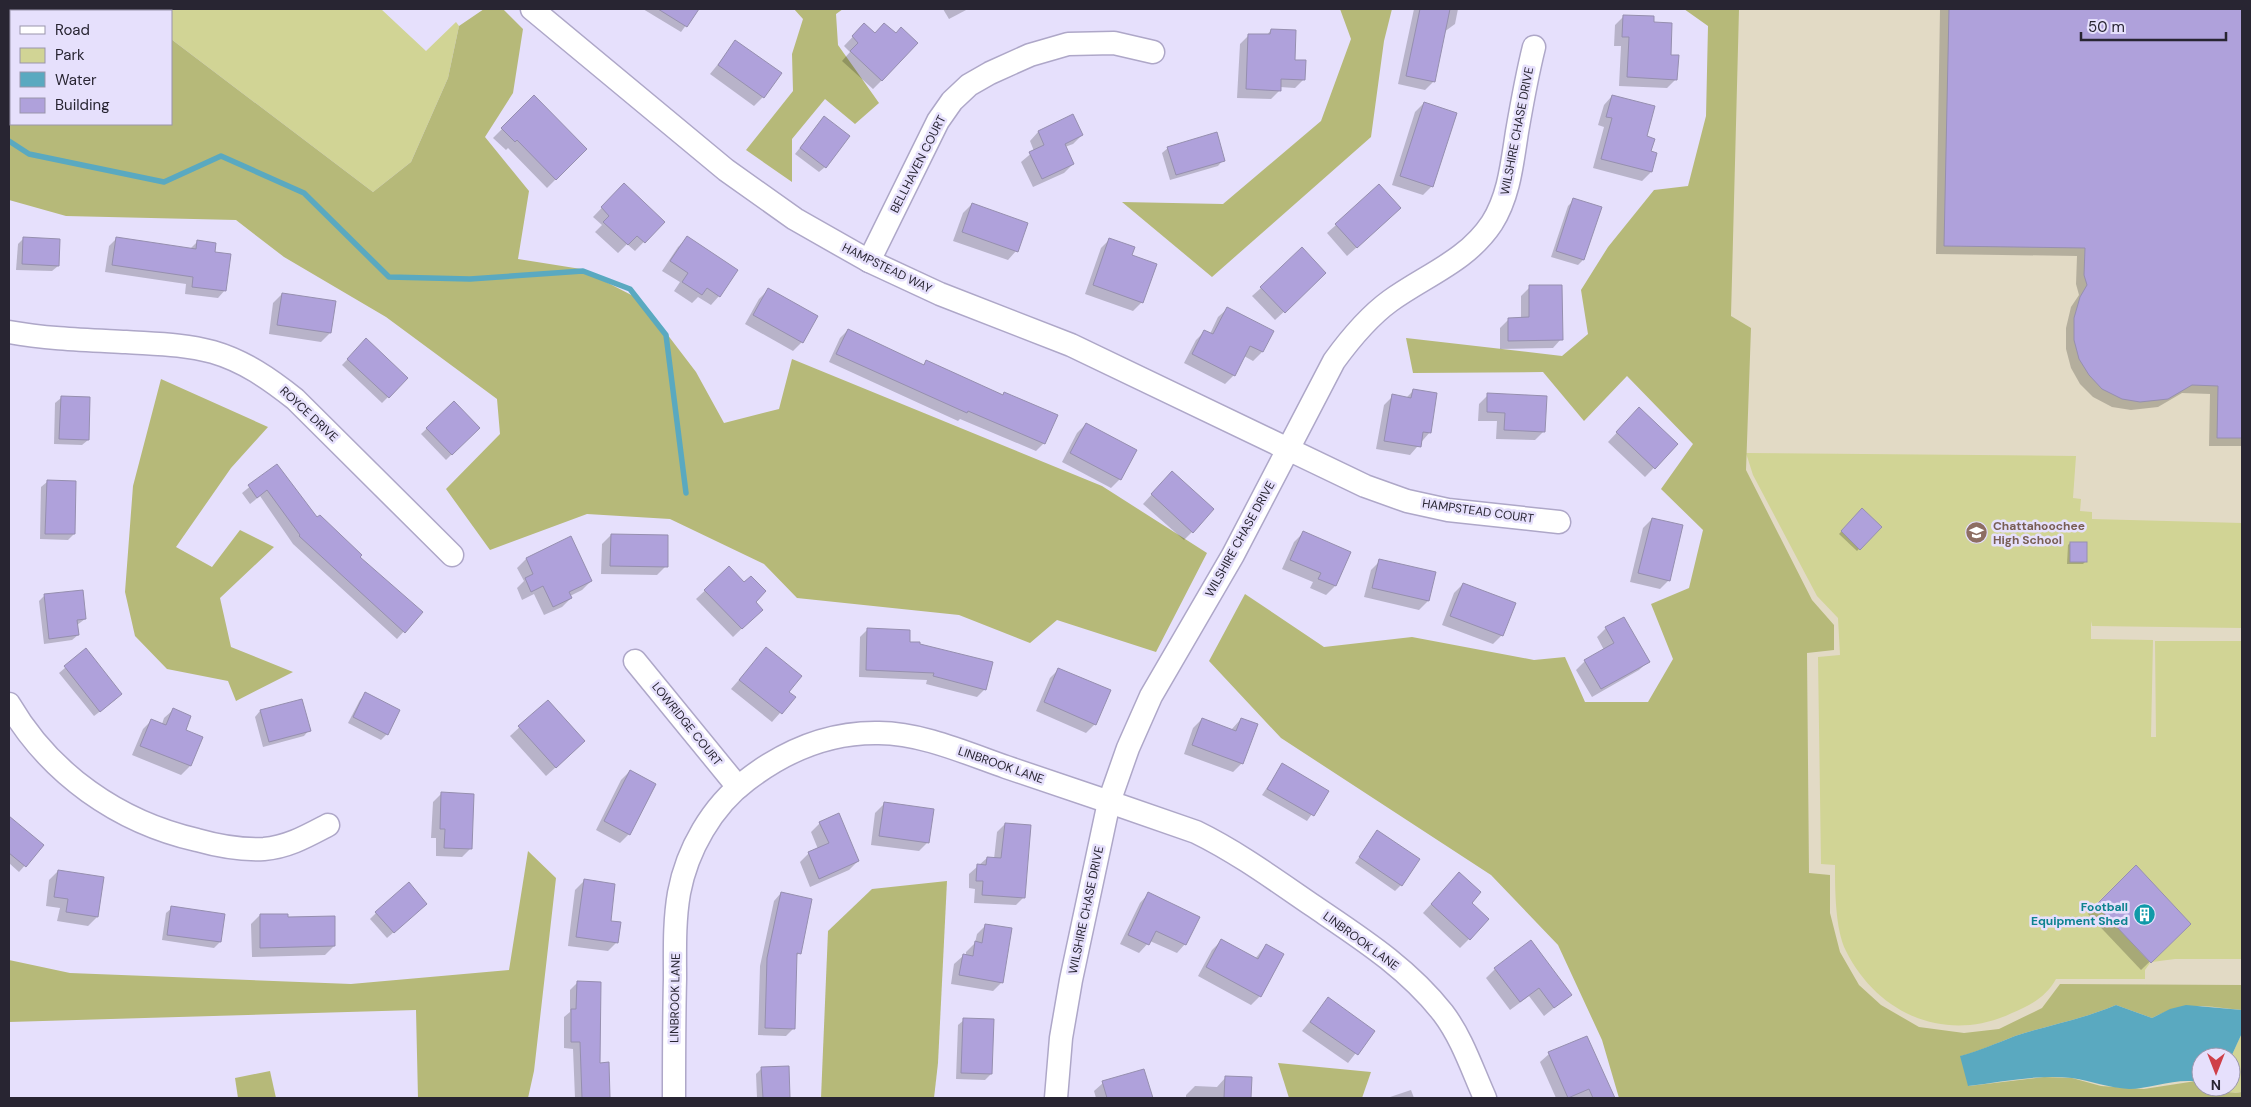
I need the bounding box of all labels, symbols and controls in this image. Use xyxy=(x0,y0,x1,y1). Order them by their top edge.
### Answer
legend xyxy=(10,10,172,125)
scale bar xyxy=(2081,10,2226,42)
text: 50 m xyxy=(2088,17,2125,37)
text: Road xyxy=(55,20,90,40)
text: Park xyxy=(55,45,85,65)
street label: WILSHIRE CHASE DRIVE xyxy=(1497,65,1537,196)
text: Water xyxy=(55,70,97,90)
text: Building xyxy=(55,95,110,115)
street label: BELLHAVEN COURT xyxy=(886,112,950,216)
street label: HAMPSTEAD WAY xyxy=(840,239,934,297)
street label: ROYCE DRIVE xyxy=(277,383,342,445)
street label: WILSHIRE CHASE DRIVE xyxy=(1201,478,1279,600)
street label: HAMPSTEAD COURT xyxy=(1421,495,1535,527)
place label: Chattahoochee High School xyxy=(1993,518,2085,548)
school or university icon: Chattahoochee High School xyxy=(1965,521,1989,545)
street label: LOWRIDGE COURT xyxy=(648,679,726,769)
street label: LINBROOK LANE xyxy=(956,743,1046,787)
street label: WILSHIRE CHASE DRIVE xyxy=(1065,844,1107,975)
place label: Football Equipment Shed xyxy=(2031,899,2128,929)
building icon: Football Equipment Shed xyxy=(2132,902,2156,926)
street label: LINBROOK LANE xyxy=(1320,908,1402,974)
street label: LINBROOK LANE xyxy=(666,953,684,1043)
north arrow xyxy=(2191,1047,2241,1097)
text: N xyxy=(2211,1076,2221,1094)

